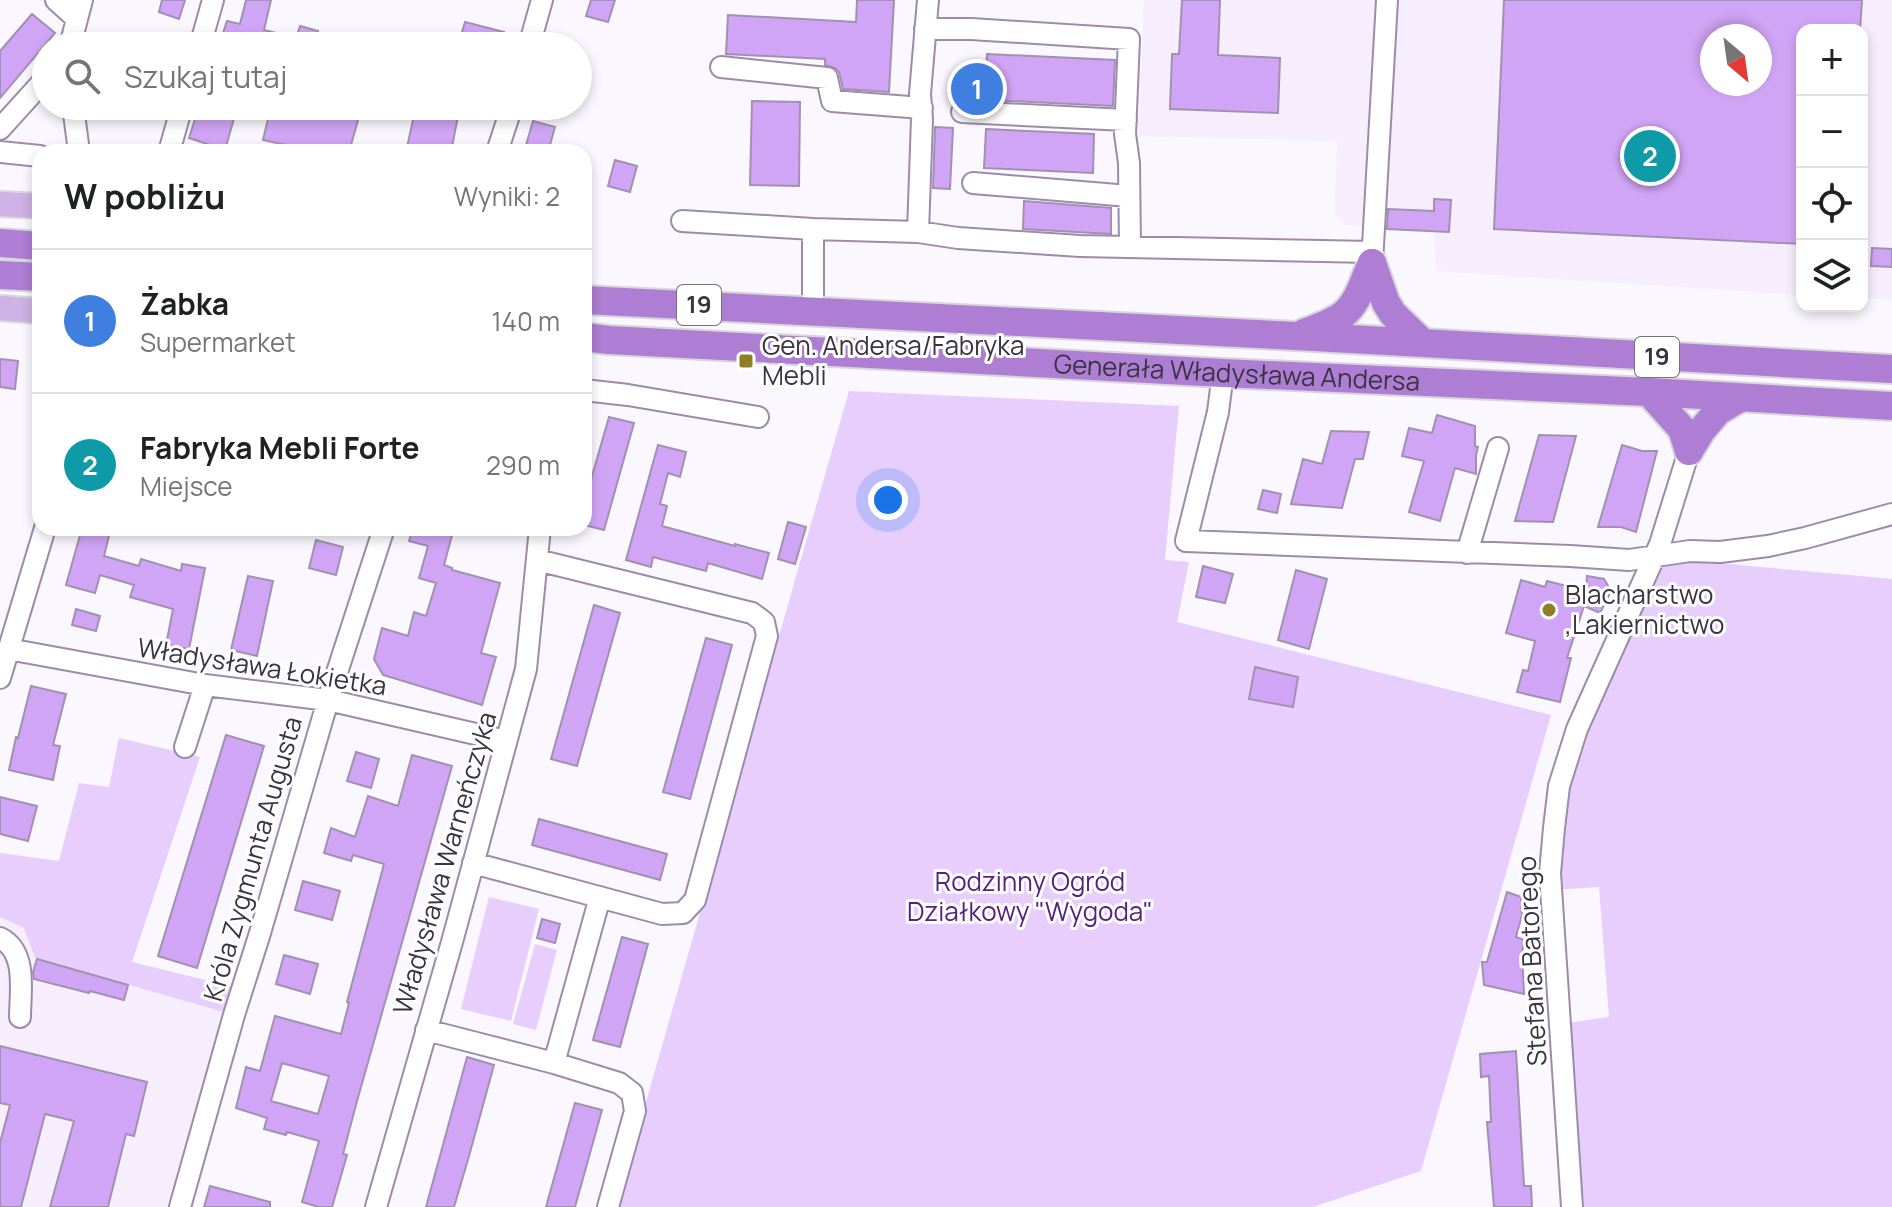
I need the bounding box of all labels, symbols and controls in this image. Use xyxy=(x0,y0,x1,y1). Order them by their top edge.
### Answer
north arrow xyxy=(1700,24,1772,96)
map controls xyxy=(1796,24,1868,312)
button: + xyxy=(1796,24,1868,96)
search box xyxy=(32,32,592,120)
icon: search xyxy=(60,54,104,98)
text: Szukaj tutaj xyxy=(124,56,287,97)
pin: 1 xyxy=(951,59,1003,119)
button: − xyxy=(1796,96,1868,168)
pin: 2 xyxy=(1624,126,1676,186)
button: locate xyxy=(1796,168,1868,240)
text: W pobliżu xyxy=(64,173,225,219)
text: Wyniki: 2 xyxy=(454,178,560,214)
button: layers xyxy=(1796,240,1868,312)
text: Żabka xyxy=(140,283,229,324)
road number: 19 xyxy=(677,285,721,325)
text: 1 xyxy=(84,303,96,339)
text: 140 m xyxy=(491,303,560,339)
text: Supermarket xyxy=(140,324,296,360)
place label: Gen. Andersa/Fabryka Mebli xyxy=(762,327,1024,393)
road number: 19 xyxy=(1635,337,1679,377)
street label: Generała Władysława Andersa xyxy=(1053,345,1421,399)
marker: Gen. Andersa/Fabryka Mebli xyxy=(737,352,755,370)
text: Fabryka Mebli Forte xyxy=(140,427,420,468)
text: 2 xyxy=(82,447,98,483)
text: 290 m xyxy=(486,447,560,483)
text: Miejsce xyxy=(140,468,232,504)
your location xyxy=(868,480,908,520)
place label: Blacharstwo ,Lakiernictwo xyxy=(1565,576,1724,642)
marker: Blacharstwo ,Lakiernictwo xyxy=(1540,601,1558,619)
street label: Władysława Łokietka xyxy=(135,629,389,703)
street label: Władysława Warneńczyka xyxy=(384,707,504,1018)
street label: Króla Zygmunta Augusta xyxy=(194,712,310,1005)
street label: Stefana Batorego xyxy=(1508,855,1554,1067)
park label: Rodzinny Ogród Działkowy "Wygoda" xyxy=(907,863,1153,929)

